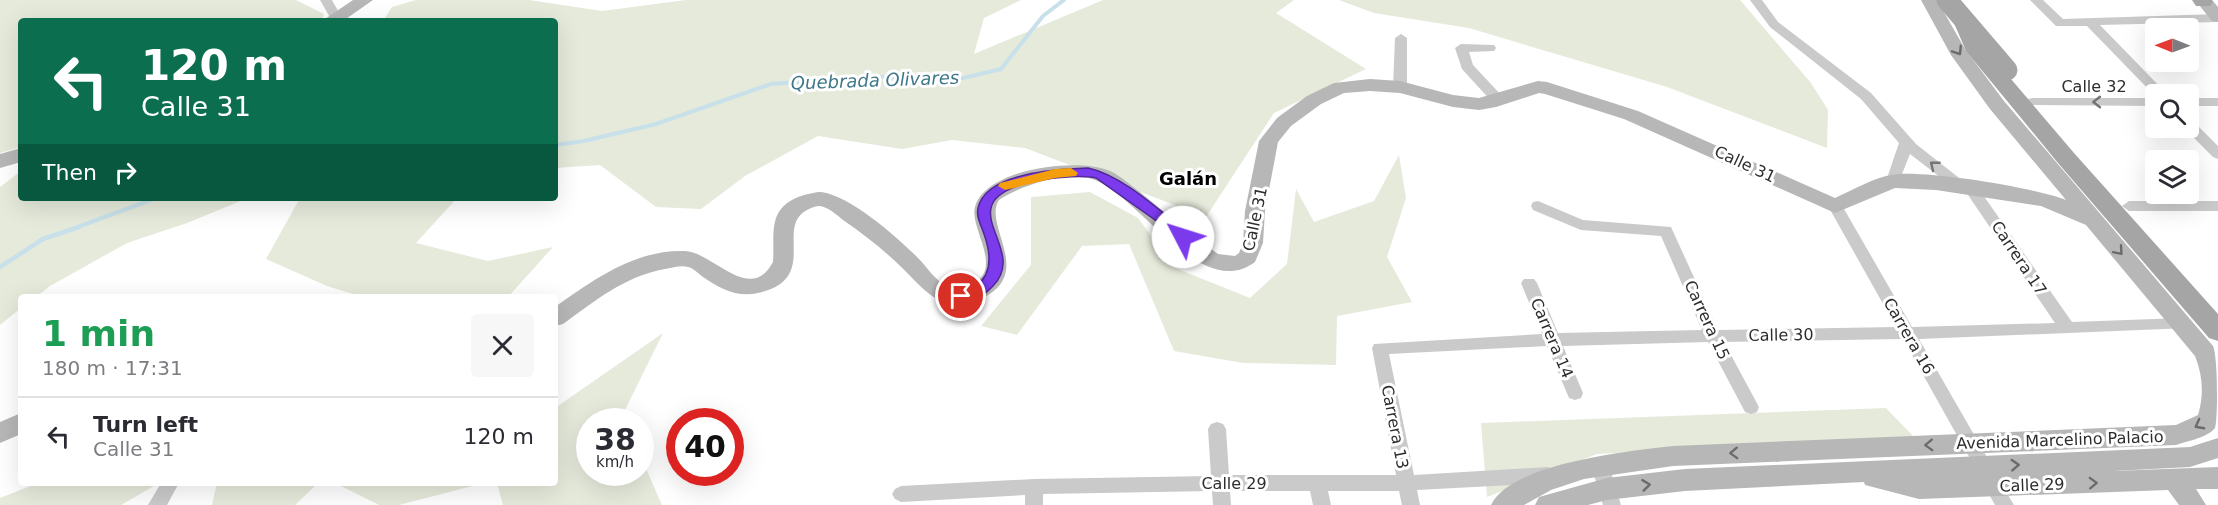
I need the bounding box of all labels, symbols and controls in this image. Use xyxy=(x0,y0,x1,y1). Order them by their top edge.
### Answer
north arrow xyxy=(2145,18,2199,72)
map controls xyxy=(2145,18,2199,204)
text: 120 m xyxy=(141,41,287,90)
icon: left xyxy=(42,42,120,120)
one-way arrow xyxy=(1950,44,1961,55)
water label: Quebrada Olivares xyxy=(790,67,960,93)
street label: Calle 32 xyxy=(2061,77,2127,96)
button: search xyxy=(2145,84,2199,138)
text: Calle 31 xyxy=(141,91,251,122)
one-way arrow xyxy=(2093,96,2102,108)
street label: Calle 31 xyxy=(1711,142,1779,186)
button: layers xyxy=(2145,150,2199,204)
icon: right xyxy=(109,156,142,189)
text: Then xyxy=(42,160,97,185)
one-way arrow xyxy=(1930,161,1941,172)
district label: Galán xyxy=(1159,168,1217,189)
street label: Calle 31 xyxy=(1239,185,1271,253)
position arrow xyxy=(1151,205,1215,269)
street label: Carrera 17 xyxy=(1987,217,2051,299)
one-way arrow xyxy=(2112,244,2123,255)
pin xyxy=(935,270,986,321)
street label: Carrera 15 xyxy=(1680,277,1734,363)
icon: arrive xyxy=(944,279,977,312)
street label: Carrera 16 xyxy=(1879,294,1939,378)
street label: Carrera 14 xyxy=(1527,295,1577,381)
text: 1 min xyxy=(42,313,155,354)
button: close xyxy=(471,314,534,377)
street label: Calle 30 xyxy=(1748,325,1814,345)
text: 180 m · 17:31 xyxy=(42,356,183,380)
street label: Carrera 13 xyxy=(1378,383,1412,471)
speed limit sign: 40 xyxy=(666,408,744,486)
text: Turn left xyxy=(93,412,198,437)
one-way arrow xyxy=(2194,417,2205,429)
icon: left xyxy=(42,420,75,453)
text: 38 xyxy=(594,422,636,457)
text: 120 m xyxy=(464,424,534,449)
street label: Avenida Marcelino Palacio xyxy=(1956,427,2164,453)
text: Calle 31 xyxy=(93,437,174,461)
one-way arrow xyxy=(1924,439,1933,452)
one-way arrow xyxy=(1729,447,1738,460)
text: km/h xyxy=(596,453,634,471)
one-way arrow xyxy=(2011,458,2020,471)
street label: Calle 29 xyxy=(1201,474,1267,493)
street label: Calle 29 xyxy=(1999,474,2065,496)
one-way arrow xyxy=(2088,477,2097,489)
one-way arrow xyxy=(1641,479,1650,491)

